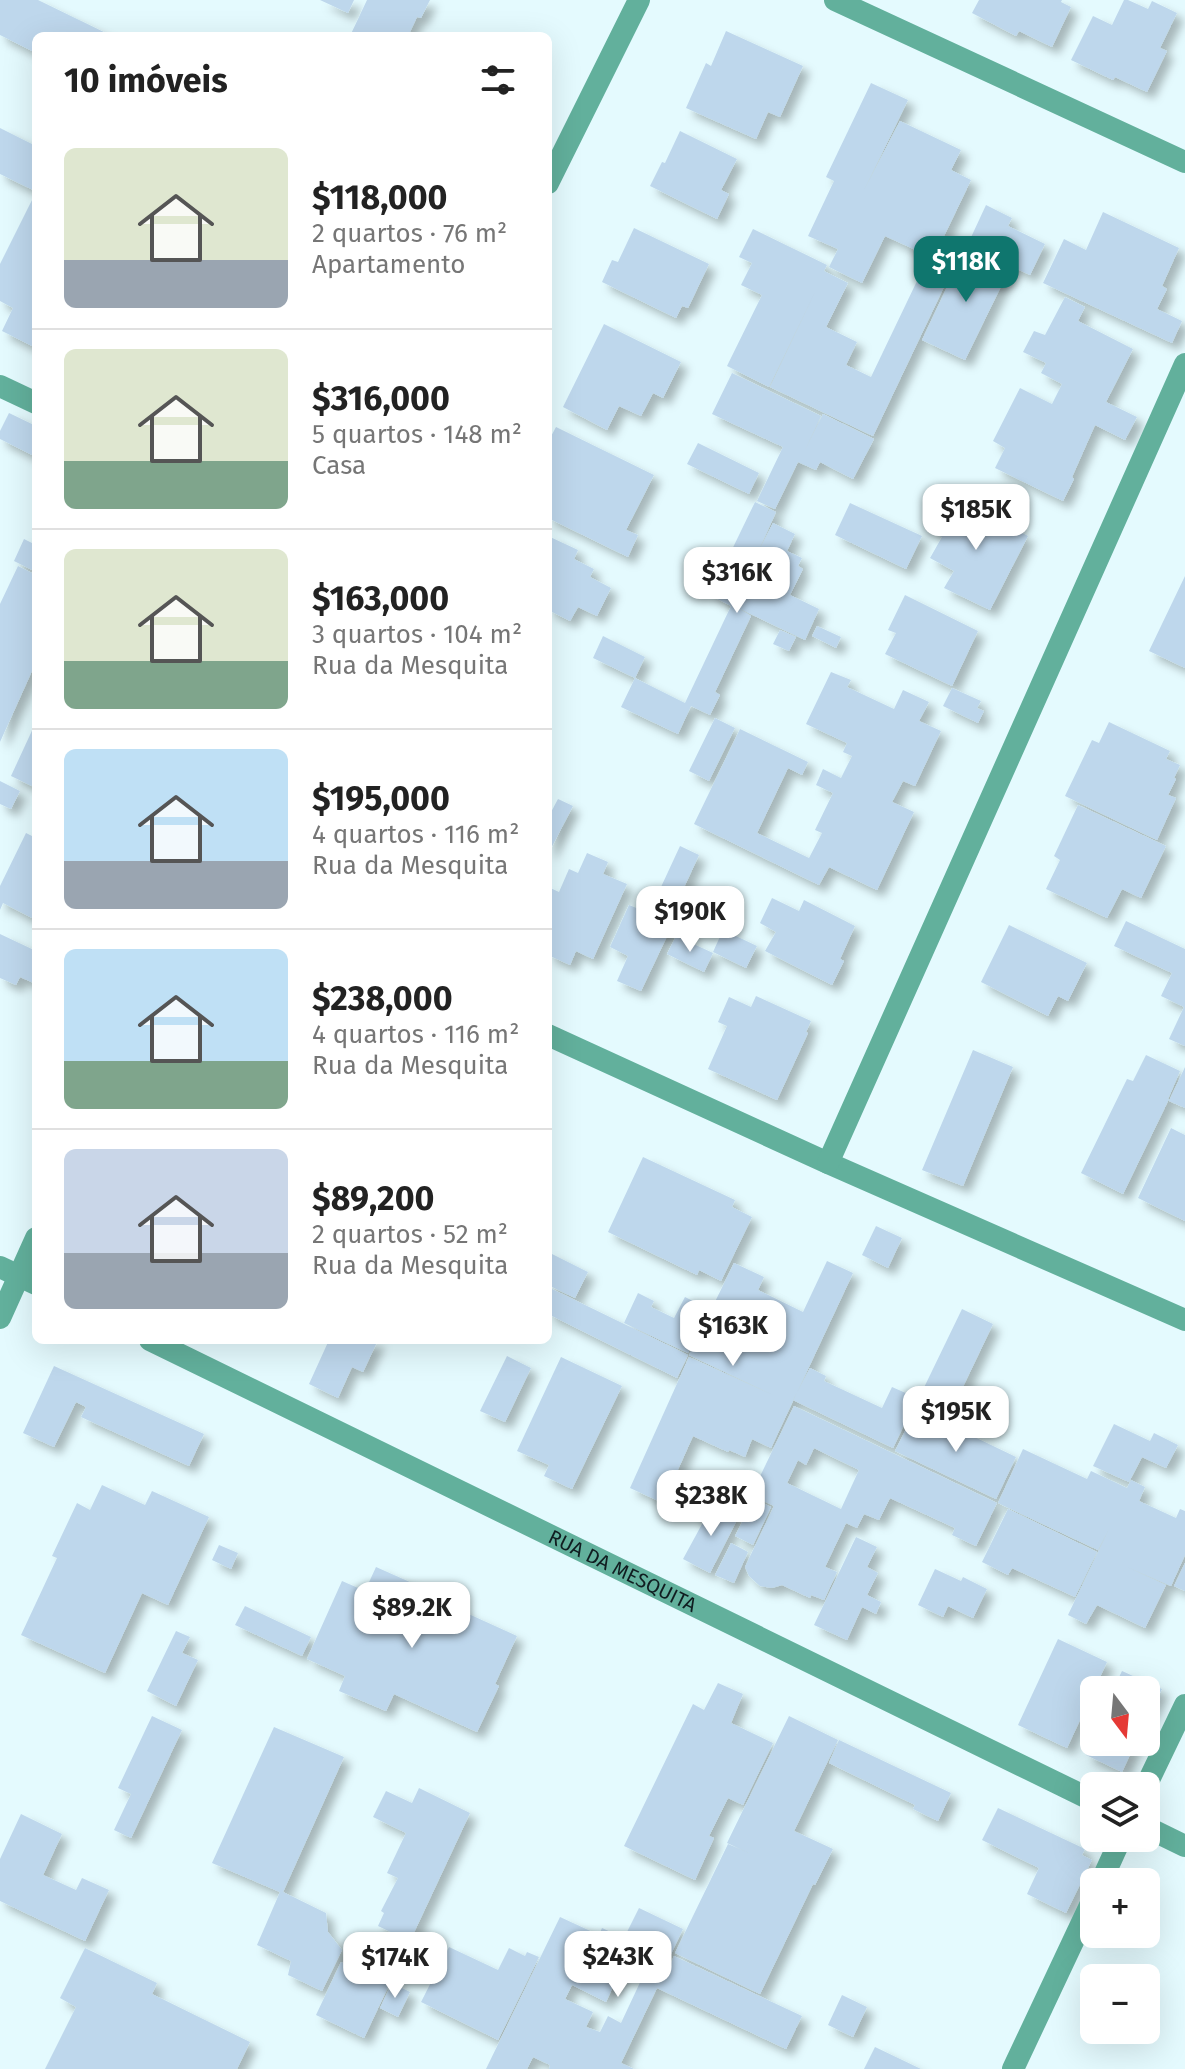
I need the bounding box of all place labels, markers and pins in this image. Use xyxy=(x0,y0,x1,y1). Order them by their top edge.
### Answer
pin: $118K xyxy=(910,236,1022,304)
pin: $185K xyxy=(920,484,1032,552)
pin: $316K xyxy=(681,547,793,615)
pin: $190K xyxy=(634,886,746,954)
pin: $163K xyxy=(677,1300,789,1368)
pin: $195K xyxy=(900,1386,1012,1454)
pin: $238K xyxy=(655,1470,767,1538)
pin: $89.2K xyxy=(347,1582,477,1650)
pin: $243K xyxy=(562,1931,674,1999)
pin: $174K xyxy=(339,1932,451,2000)

